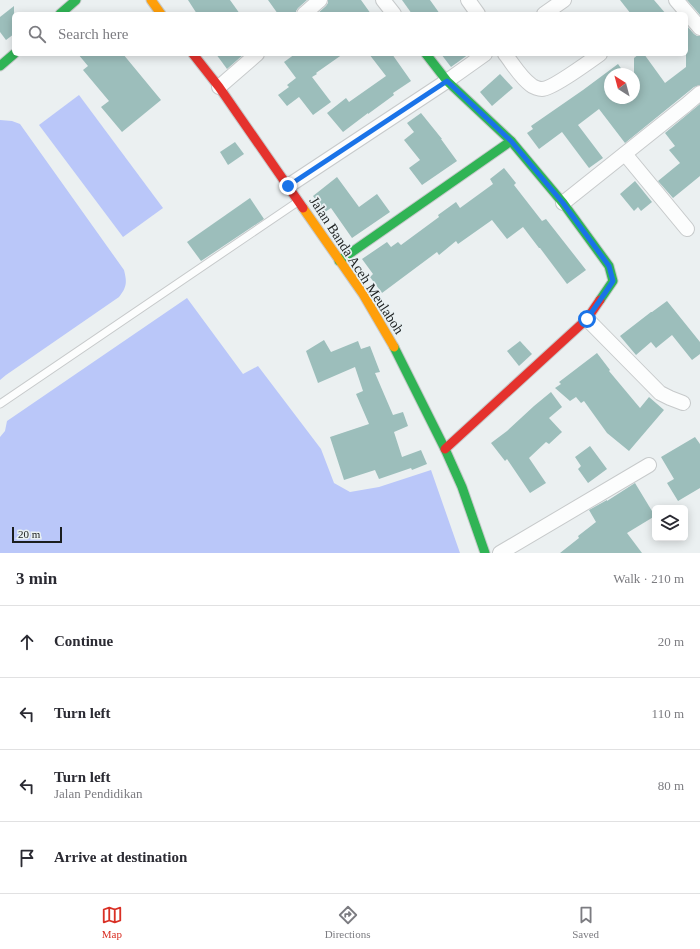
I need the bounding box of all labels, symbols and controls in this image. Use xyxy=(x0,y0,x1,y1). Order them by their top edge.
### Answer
search box xyxy=(12,12,688,56)
icon: search xyxy=(26,23,48,45)
text: Search here xyxy=(58,26,128,42)
north arrow xyxy=(604,68,640,104)
route end xyxy=(279,177,297,195)
street label: Jalan Banda Aceh Meulaboh xyxy=(307,194,407,337)
route start xyxy=(578,310,596,328)
map controls xyxy=(652,505,688,541)
button: layers xyxy=(652,505,688,541)
scale bar xyxy=(12,525,62,544)
text: 20 m xyxy=(18,528,40,540)
text: 3 min xyxy=(16,569,57,588)
text: Walk · 210 m xyxy=(613,571,684,586)
icon: ahead xyxy=(16,631,38,653)
text: Continue xyxy=(54,633,113,649)
text: 20 m xyxy=(658,634,684,649)
icon: left xyxy=(16,703,38,725)
text: Turn left xyxy=(54,705,111,721)
text: 110 m xyxy=(652,706,684,721)
text: Turn left xyxy=(54,769,111,785)
icon: left xyxy=(16,775,38,797)
text: 80 m xyxy=(658,778,684,793)
text: Jalan Pendidikan xyxy=(54,786,142,801)
icon: arrive xyxy=(16,847,38,869)
text: Arrive at destination xyxy=(54,849,187,865)
tab: Map xyxy=(101,904,123,940)
tab: Directions xyxy=(325,904,370,940)
tab: Saved xyxy=(572,904,599,940)

